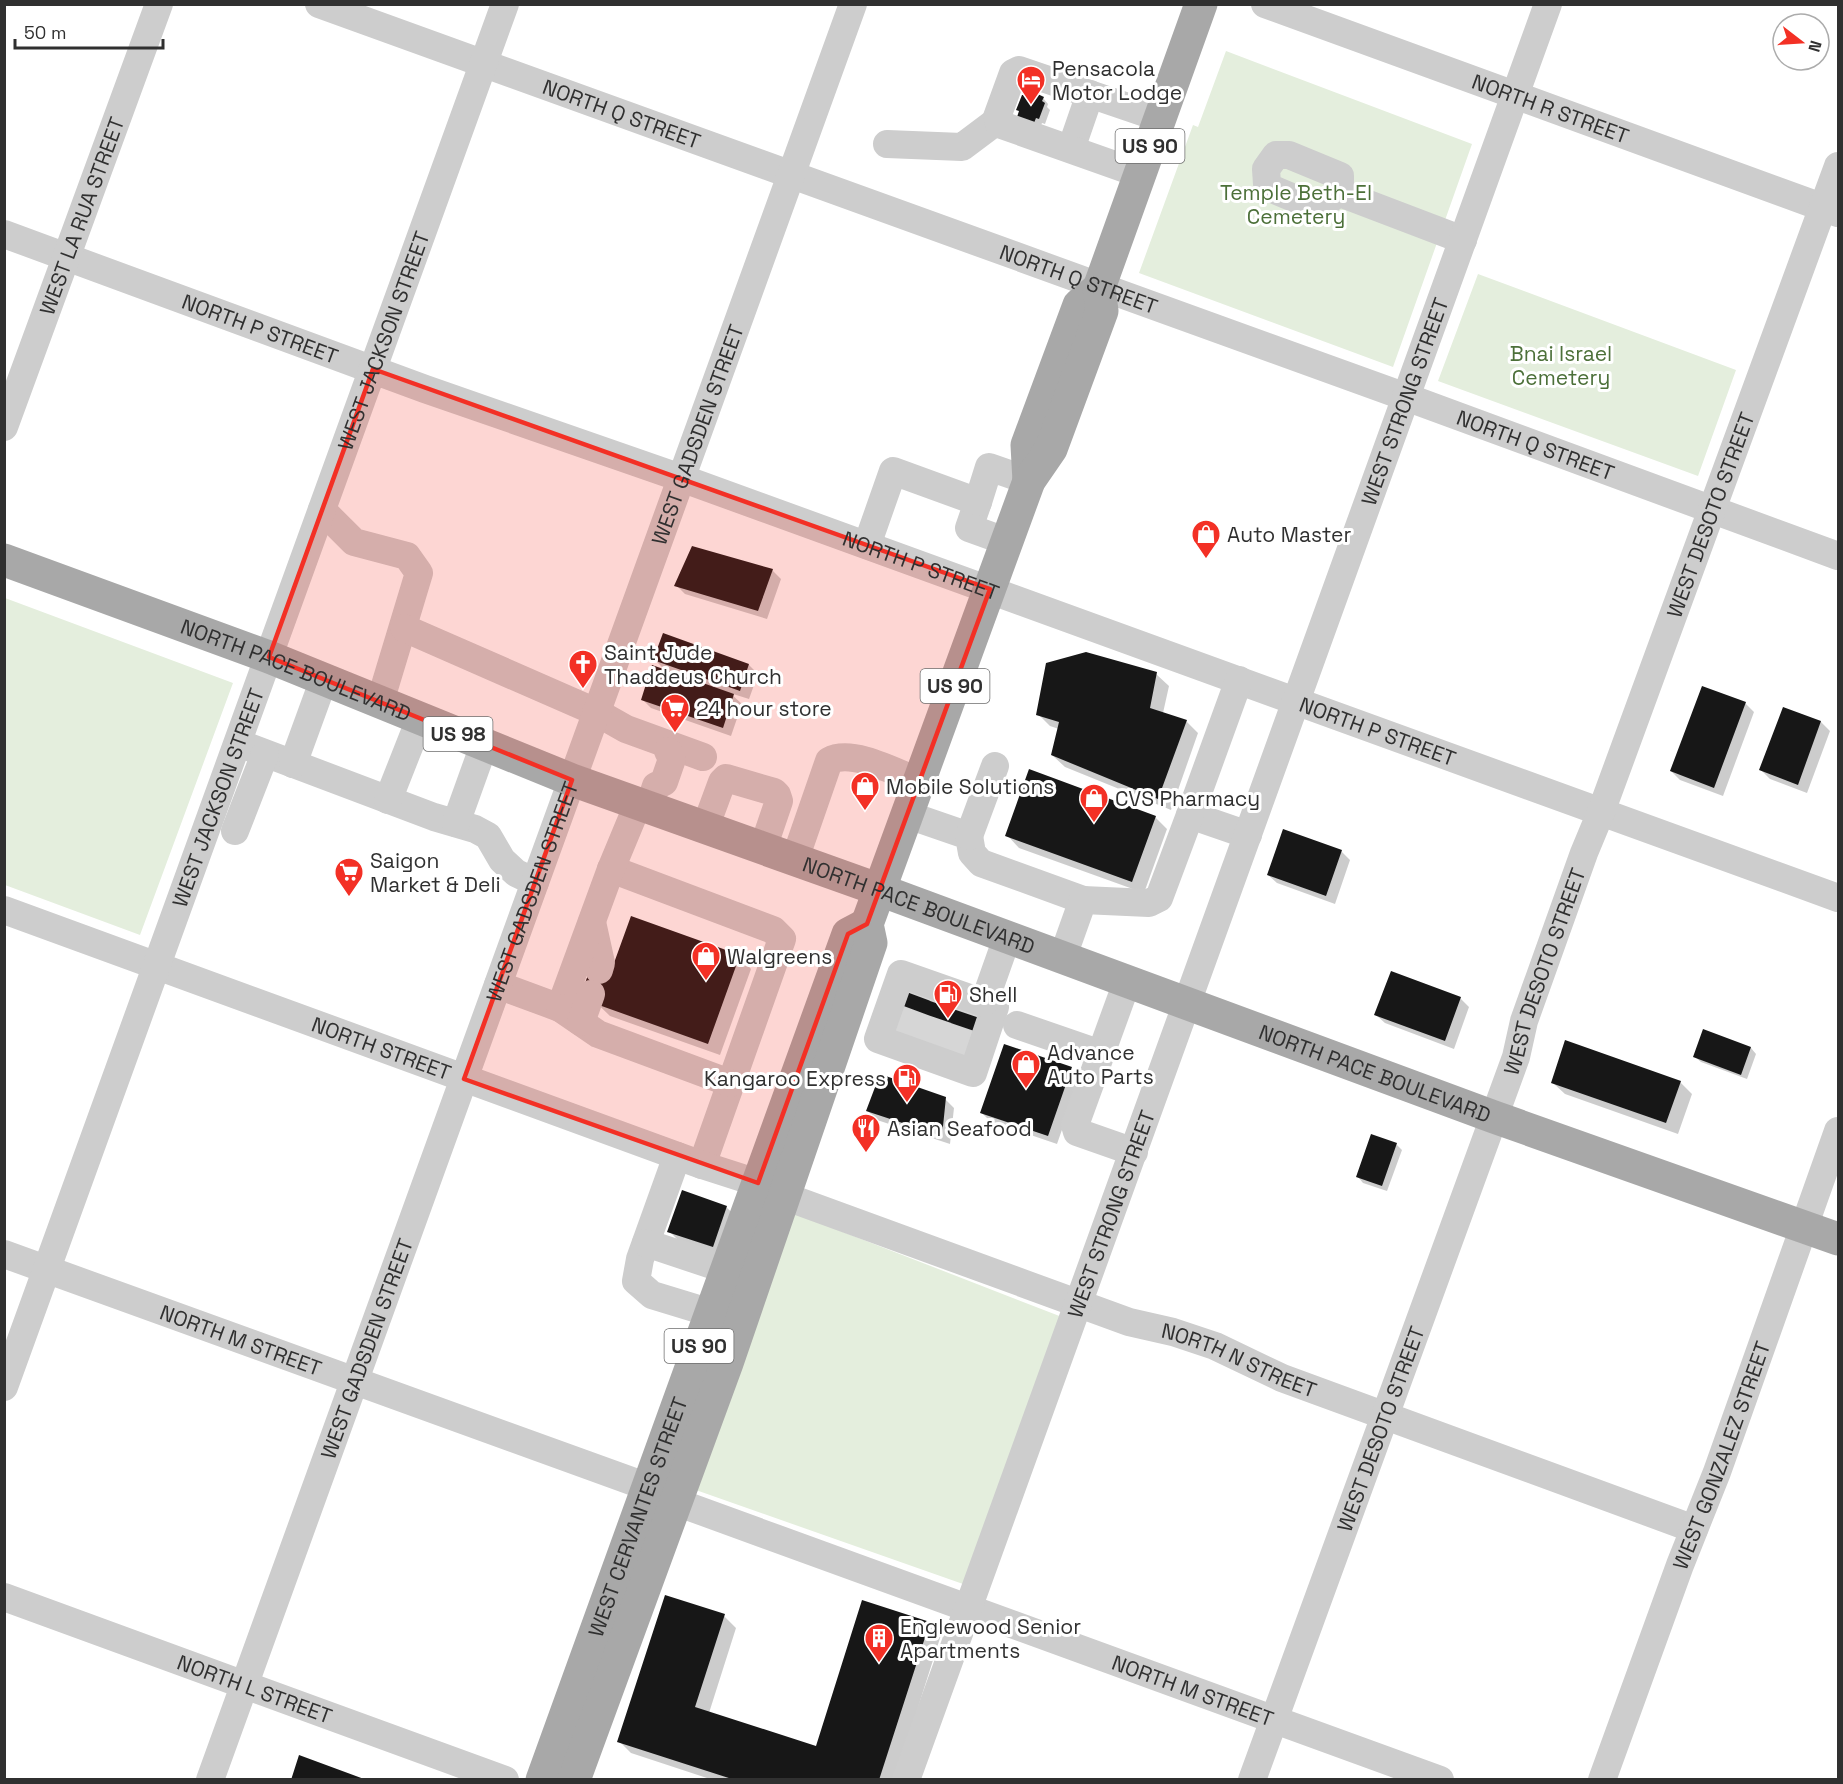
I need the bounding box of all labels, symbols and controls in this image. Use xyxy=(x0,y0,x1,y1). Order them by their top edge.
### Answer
scale bar xyxy=(15,12,164,50)
north arrow xyxy=(1771,12,1831,72)
text: 50 m xyxy=(24,21,66,44)
text: N xyxy=(1803,38,1826,54)
place label: Pensacola Motor Lodge xyxy=(1052,55,1182,106)
hotel icon: Pensacola Motor Lodge xyxy=(1015,64,1047,106)
street label: NORTH R STREET xyxy=(1468,67,1633,149)
street label: NORTH Q STREET xyxy=(539,73,704,154)
street label: WEST LA RUA STREET xyxy=(33,113,130,318)
road number: US 90 xyxy=(1116,129,1184,163)
park label: Temple Beth-El Cemetery xyxy=(1220,179,1372,230)
street label: WEST JACKSON STREET xyxy=(331,227,435,454)
street label: NORTH Q STREET xyxy=(996,238,1161,320)
street label: NORTH P STREET xyxy=(178,287,342,369)
street label: WEST STRONG STREET xyxy=(1355,294,1454,509)
street label: WEST GADSDEN STREET xyxy=(645,321,749,548)
park label: Bnai Israel Cemetery xyxy=(1510,340,1612,391)
street label: NORTH Q STREET xyxy=(1453,403,1618,486)
street label: WEST DESOTO STREET xyxy=(1660,408,1760,621)
shop icon: Auto Master xyxy=(1190,518,1222,560)
place label: Auto Master xyxy=(1227,521,1351,548)
street label: NORTH P STREET xyxy=(839,524,1003,606)
street label: NORTH PACE BOULEVARD xyxy=(177,612,415,727)
place label: Saint Jude Thaddeus Church xyxy=(604,639,782,690)
church icon: Saint Jude Thaddeus Church xyxy=(567,648,599,690)
road number: US 90 xyxy=(920,669,990,703)
street label: WEST JACKSON STREET xyxy=(166,684,270,911)
street label: NORTH P STREET xyxy=(1296,690,1460,772)
supermarket icon: 24 hour store xyxy=(659,692,691,734)
place label: 24 hour store xyxy=(696,695,832,722)
road number: US 98 xyxy=(424,717,492,751)
shop icon: Mobile Solutions xyxy=(849,770,881,812)
place label: Mobile Solutions xyxy=(886,773,1054,800)
street label: WEST GADSDEN STREET xyxy=(479,778,584,1005)
shop icon: CVS Pharmacy xyxy=(1078,782,1110,824)
place label: CVS Pharmacy xyxy=(1115,785,1260,812)
place label: Saigon Market & Deli xyxy=(370,847,501,898)
street label: NORTH PACE BOULEVARD xyxy=(799,850,1039,960)
supermarket icon: Saigon Market & Deli xyxy=(333,856,365,898)
street label: WEST DESOTO STREET xyxy=(1497,864,1591,1079)
shop icon: Walgreens xyxy=(690,940,722,982)
place label: Walgreens xyxy=(727,943,832,970)
fuel station icon: Shell xyxy=(932,978,964,1020)
place label: Shell xyxy=(969,981,1017,1008)
street label: NORTH STREET xyxy=(308,1010,455,1086)
street label: NORTH PACE BOULEVARD xyxy=(1255,1018,1495,1128)
place label: Advance Auto Parts xyxy=(1047,1039,1154,1090)
shop icon: Advance Auto Parts xyxy=(1010,1048,1042,1090)
fuel station icon: Kangaroo Express xyxy=(891,1062,923,1104)
place label: Kangaroo Express xyxy=(704,1065,886,1092)
street label: WEST STRONG STREET xyxy=(1061,1106,1161,1321)
restaurant icon: Asian Seafood xyxy=(850,1112,882,1154)
place label: Asian Seafood xyxy=(887,1115,1032,1142)
street label: WEST GADSDEN STREET xyxy=(314,1235,419,1462)
street label: NORTH M STREET xyxy=(156,1298,326,1381)
street label: NORTH N STREET xyxy=(1159,1316,1320,1403)
street label: WEST DESOTO STREET xyxy=(1330,1322,1430,1535)
road number: US 90 xyxy=(664,1329,734,1363)
street label: WEST GONZALEZ STREET xyxy=(1666,1337,1776,1573)
street label: WEST CERVANTES STREET xyxy=(581,1393,693,1640)
place label: Englewood Senior Apartments xyxy=(900,1613,1081,1664)
building icon: Englewood Senior Apartments xyxy=(863,1622,895,1664)
street label: NORTH L STREET xyxy=(174,1648,336,1729)
street label: NORTH M STREET xyxy=(1108,1648,1277,1732)

